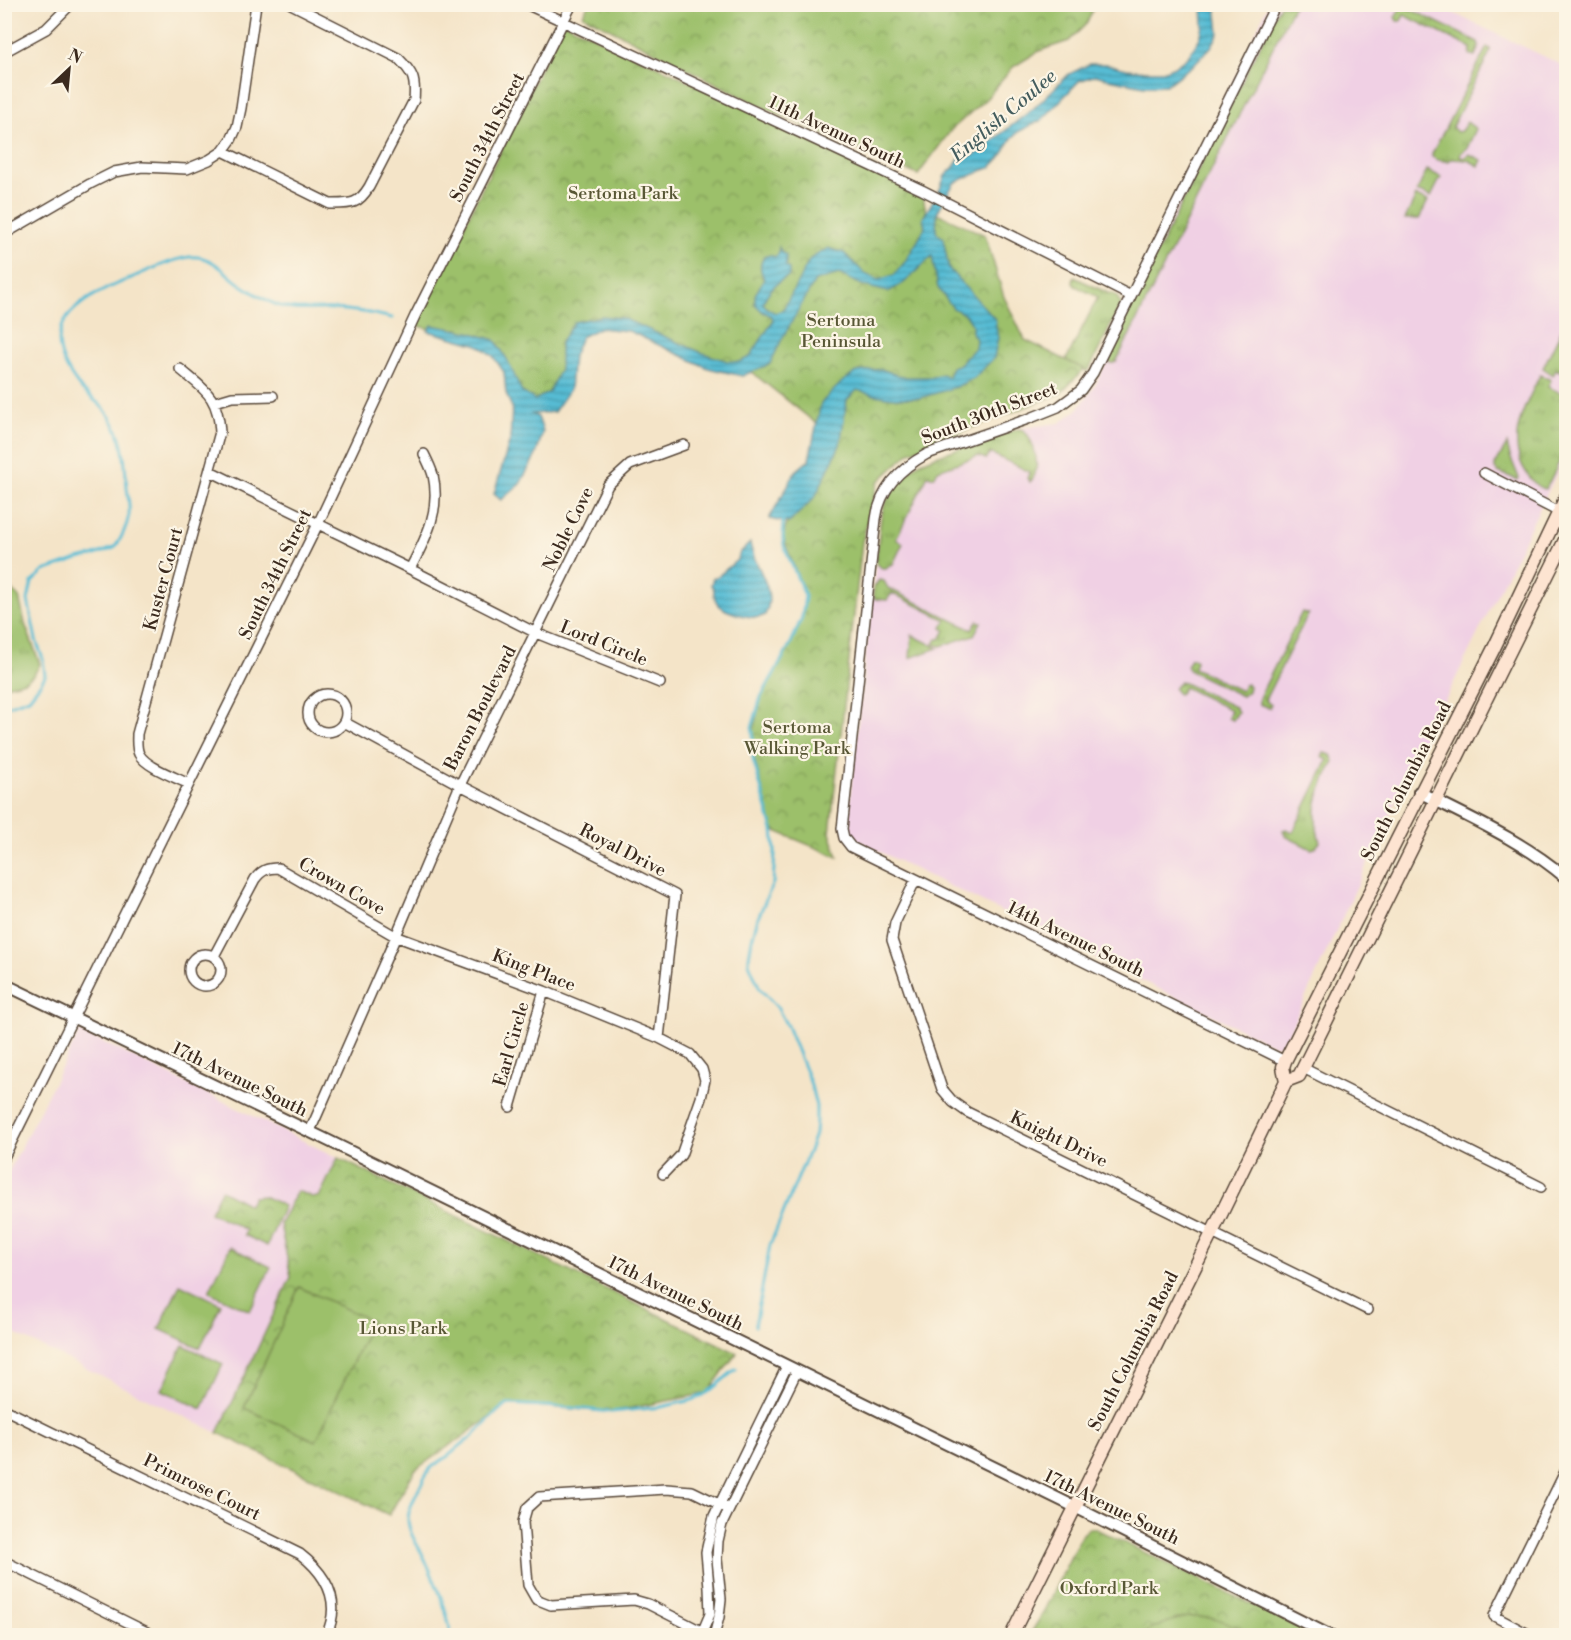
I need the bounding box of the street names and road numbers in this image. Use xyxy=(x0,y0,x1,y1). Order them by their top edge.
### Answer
street label: South 34th Street xyxy=(445,68,530,206)
street label: 11th Avenue South xyxy=(765,91,909,174)
street label: South 30th Street xyxy=(918,377,1061,450)
street label: Noble Cove xyxy=(538,483,599,575)
street label: South 34th Street xyxy=(234,505,317,643)
street label: Kuster Court xyxy=(139,524,188,633)
street label: Lord Circle xyxy=(556,615,651,672)
street label: Baron Boulevard xyxy=(439,641,522,775)
street label: South Columbia Road xyxy=(1356,697,1457,865)
street label: Royal Drive xyxy=(575,819,670,882)
street label: Crown Cove xyxy=(294,852,389,921)
street label: 14th Avenue South xyxy=(1003,896,1148,983)
street label: King Place xyxy=(489,944,579,997)
street label: Earl Circle xyxy=(488,999,535,1089)
street label: 17th Avenue South xyxy=(168,1037,312,1122)
street label: Knight Drive xyxy=(1006,1106,1111,1173)
street label: 17th Avenue South xyxy=(604,1251,748,1336)
street label: South Columbia Road xyxy=(1083,1267,1184,1435)
street label: Primrose Court xyxy=(139,1449,265,1526)
street label: 17th Avenue South xyxy=(1040,1465,1184,1550)

